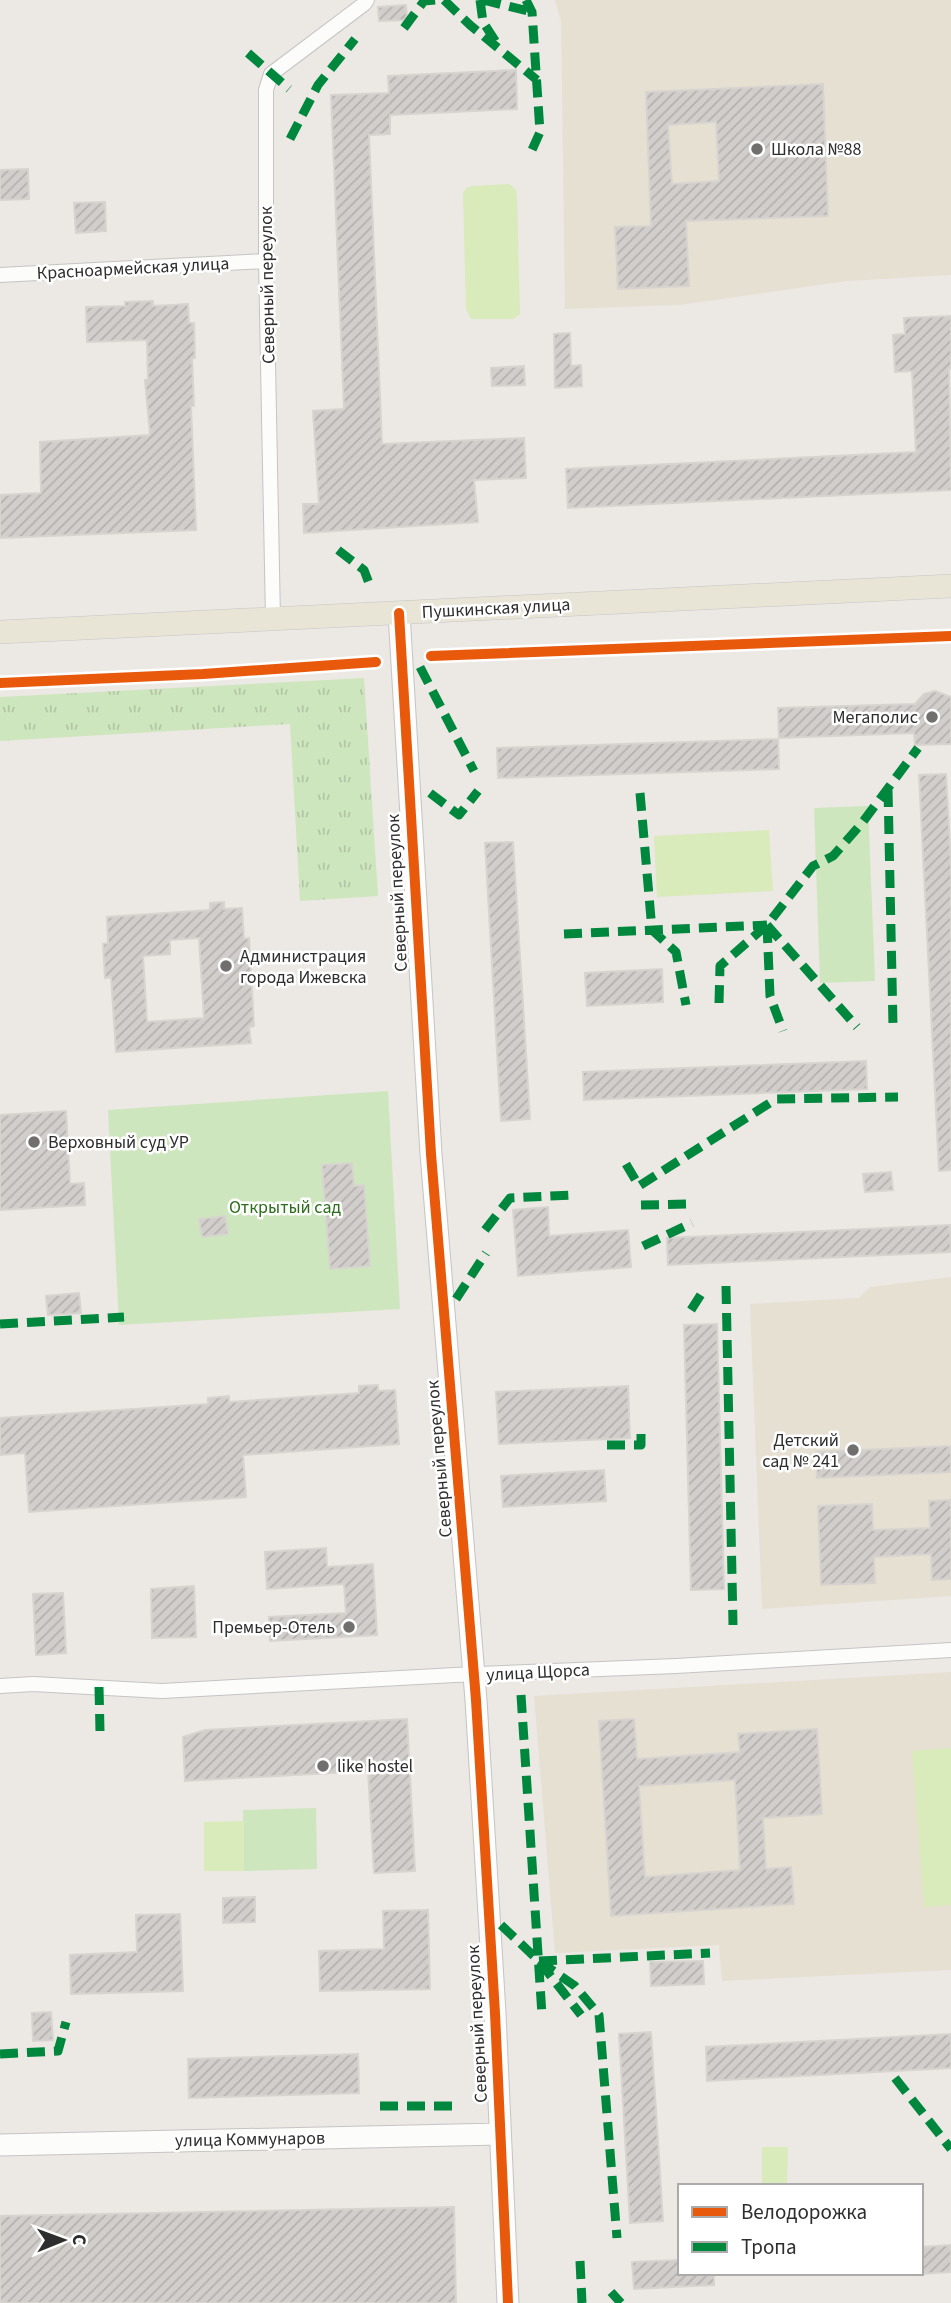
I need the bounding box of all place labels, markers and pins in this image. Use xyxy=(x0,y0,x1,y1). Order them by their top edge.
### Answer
place label: Школа №88 xyxy=(771,137,861,162)
marker: Школа №88 xyxy=(749,141,765,157)
place label: Мегаполис xyxy=(832,705,918,730)
marker: Мегаполис xyxy=(924,709,940,725)
place label: Администрация города Ижевска xyxy=(240,944,366,990)
marker: Администрация города Ижевска xyxy=(218,958,234,974)
place label: Верховный суд УР xyxy=(48,1130,189,1155)
marker: Верховный суд УР xyxy=(26,1134,42,1150)
place label: Детский сад № 241 xyxy=(762,1428,839,1474)
marker: Детский сад № 241 xyxy=(845,1442,861,1458)
place label: Премьер-Отель xyxy=(212,1615,335,1640)
marker: Премьер-Отель xyxy=(341,1619,357,1635)
place label: like hostel xyxy=(337,1754,413,1779)
marker: like hostel xyxy=(315,1758,331,1774)

